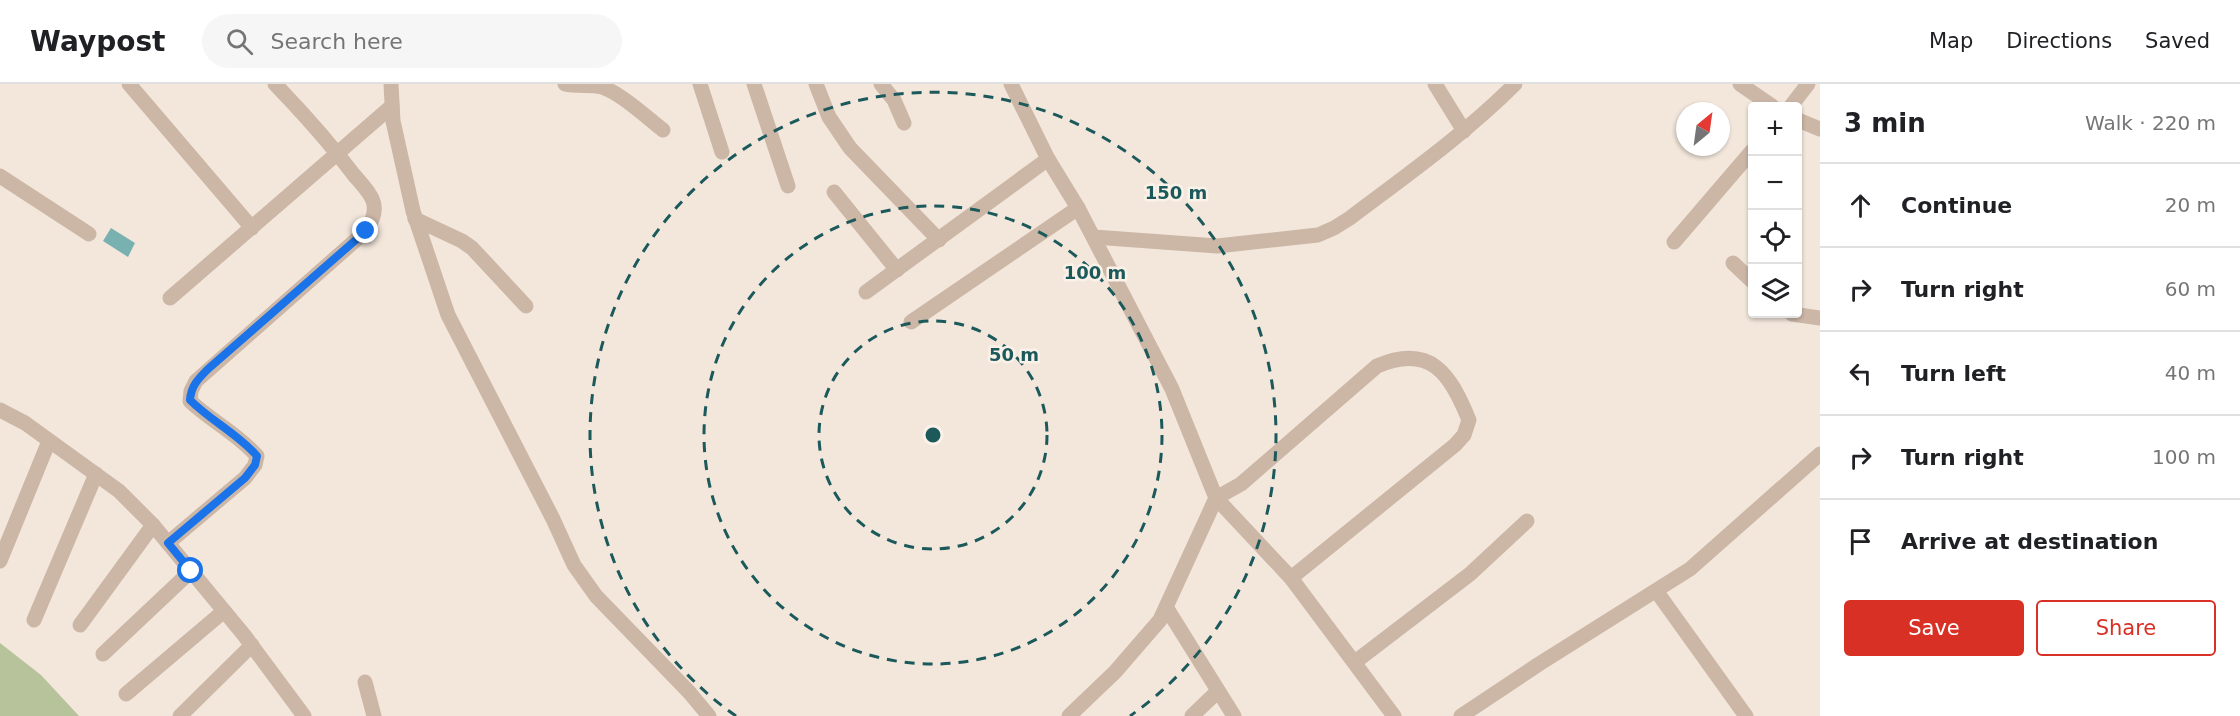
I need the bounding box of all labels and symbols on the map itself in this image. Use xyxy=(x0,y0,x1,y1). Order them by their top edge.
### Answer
north arrow xyxy=(1676,102,1730,156)
text: 150 m xyxy=(1145,182,1207,203)
route end xyxy=(352,217,378,243)
text: 100 m xyxy=(1064,262,1126,283)
text: 50 m xyxy=(989,344,1039,365)
centre of rings xyxy=(923,425,943,445)
route start xyxy=(177,557,203,583)

